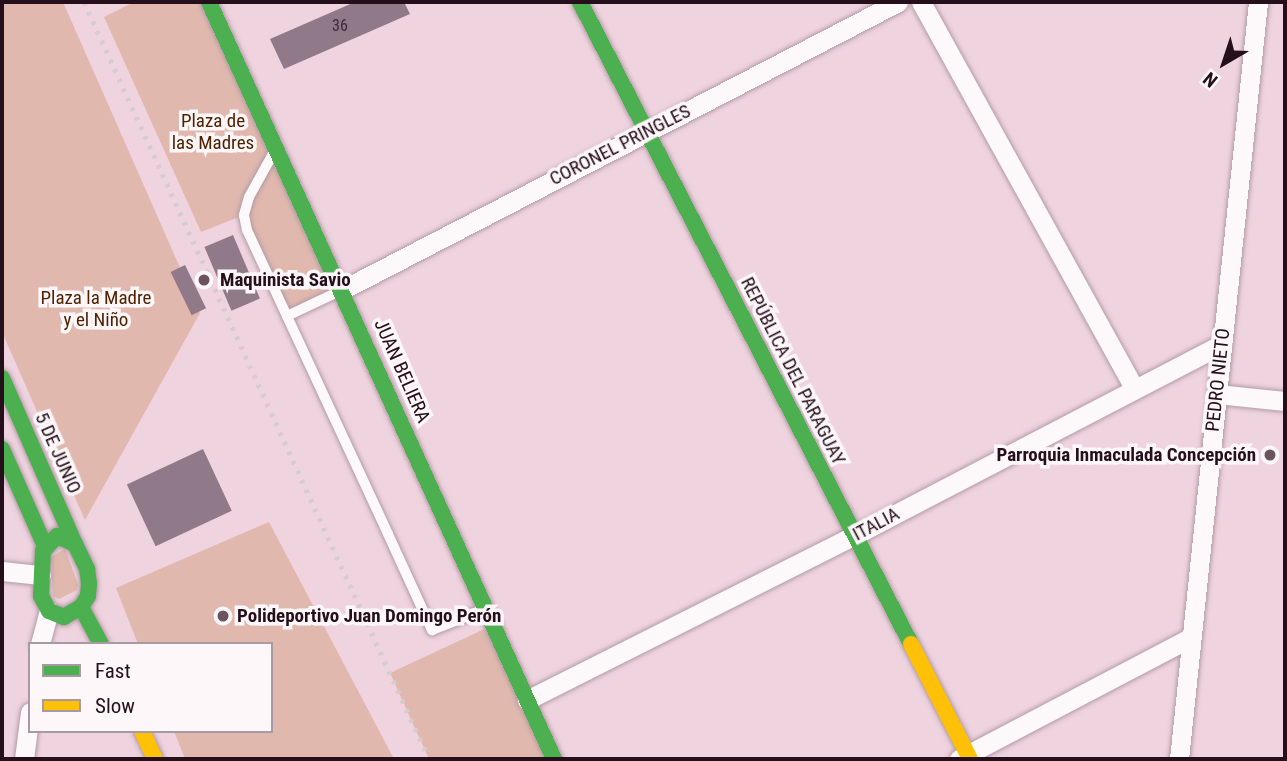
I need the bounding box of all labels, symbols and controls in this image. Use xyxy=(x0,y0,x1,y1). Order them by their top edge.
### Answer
house number: 36 xyxy=(332,16,348,36)
north arrow xyxy=(1189,28,1259,98)
text: N xyxy=(1199,67,1222,92)
street label: CORONEL PRINGLES xyxy=(546,100,694,190)
park label: Plaza de las Madres xyxy=(172,110,254,154)
place label: Maquinista Savio xyxy=(220,269,351,291)
marker: Maquinista Savio xyxy=(194,270,214,290)
street label: REPÚBLICA DEL PARAGUAY xyxy=(736,273,850,469)
park label: Plaza la Madre y el Niño xyxy=(40,287,152,331)
street label: JUAN BELIERA xyxy=(369,316,435,426)
street label: PEDRO NIETO xyxy=(1201,327,1235,433)
street label: 5 DE JUNIO xyxy=(30,409,86,497)
place label: Parroquia Inmaculada Concepción xyxy=(996,444,1256,466)
marker: Parroquia Inmaculada Concepción xyxy=(1262,447,1278,463)
street label: ITALIA xyxy=(849,502,903,546)
place label: Polideportivo Juan Domingo Perón xyxy=(237,605,501,627)
marker: Polideportivo Juan Domingo Perón xyxy=(215,608,231,624)
legend xyxy=(28,642,273,733)
text: Fast xyxy=(95,659,131,683)
text: Slow xyxy=(95,694,135,718)

